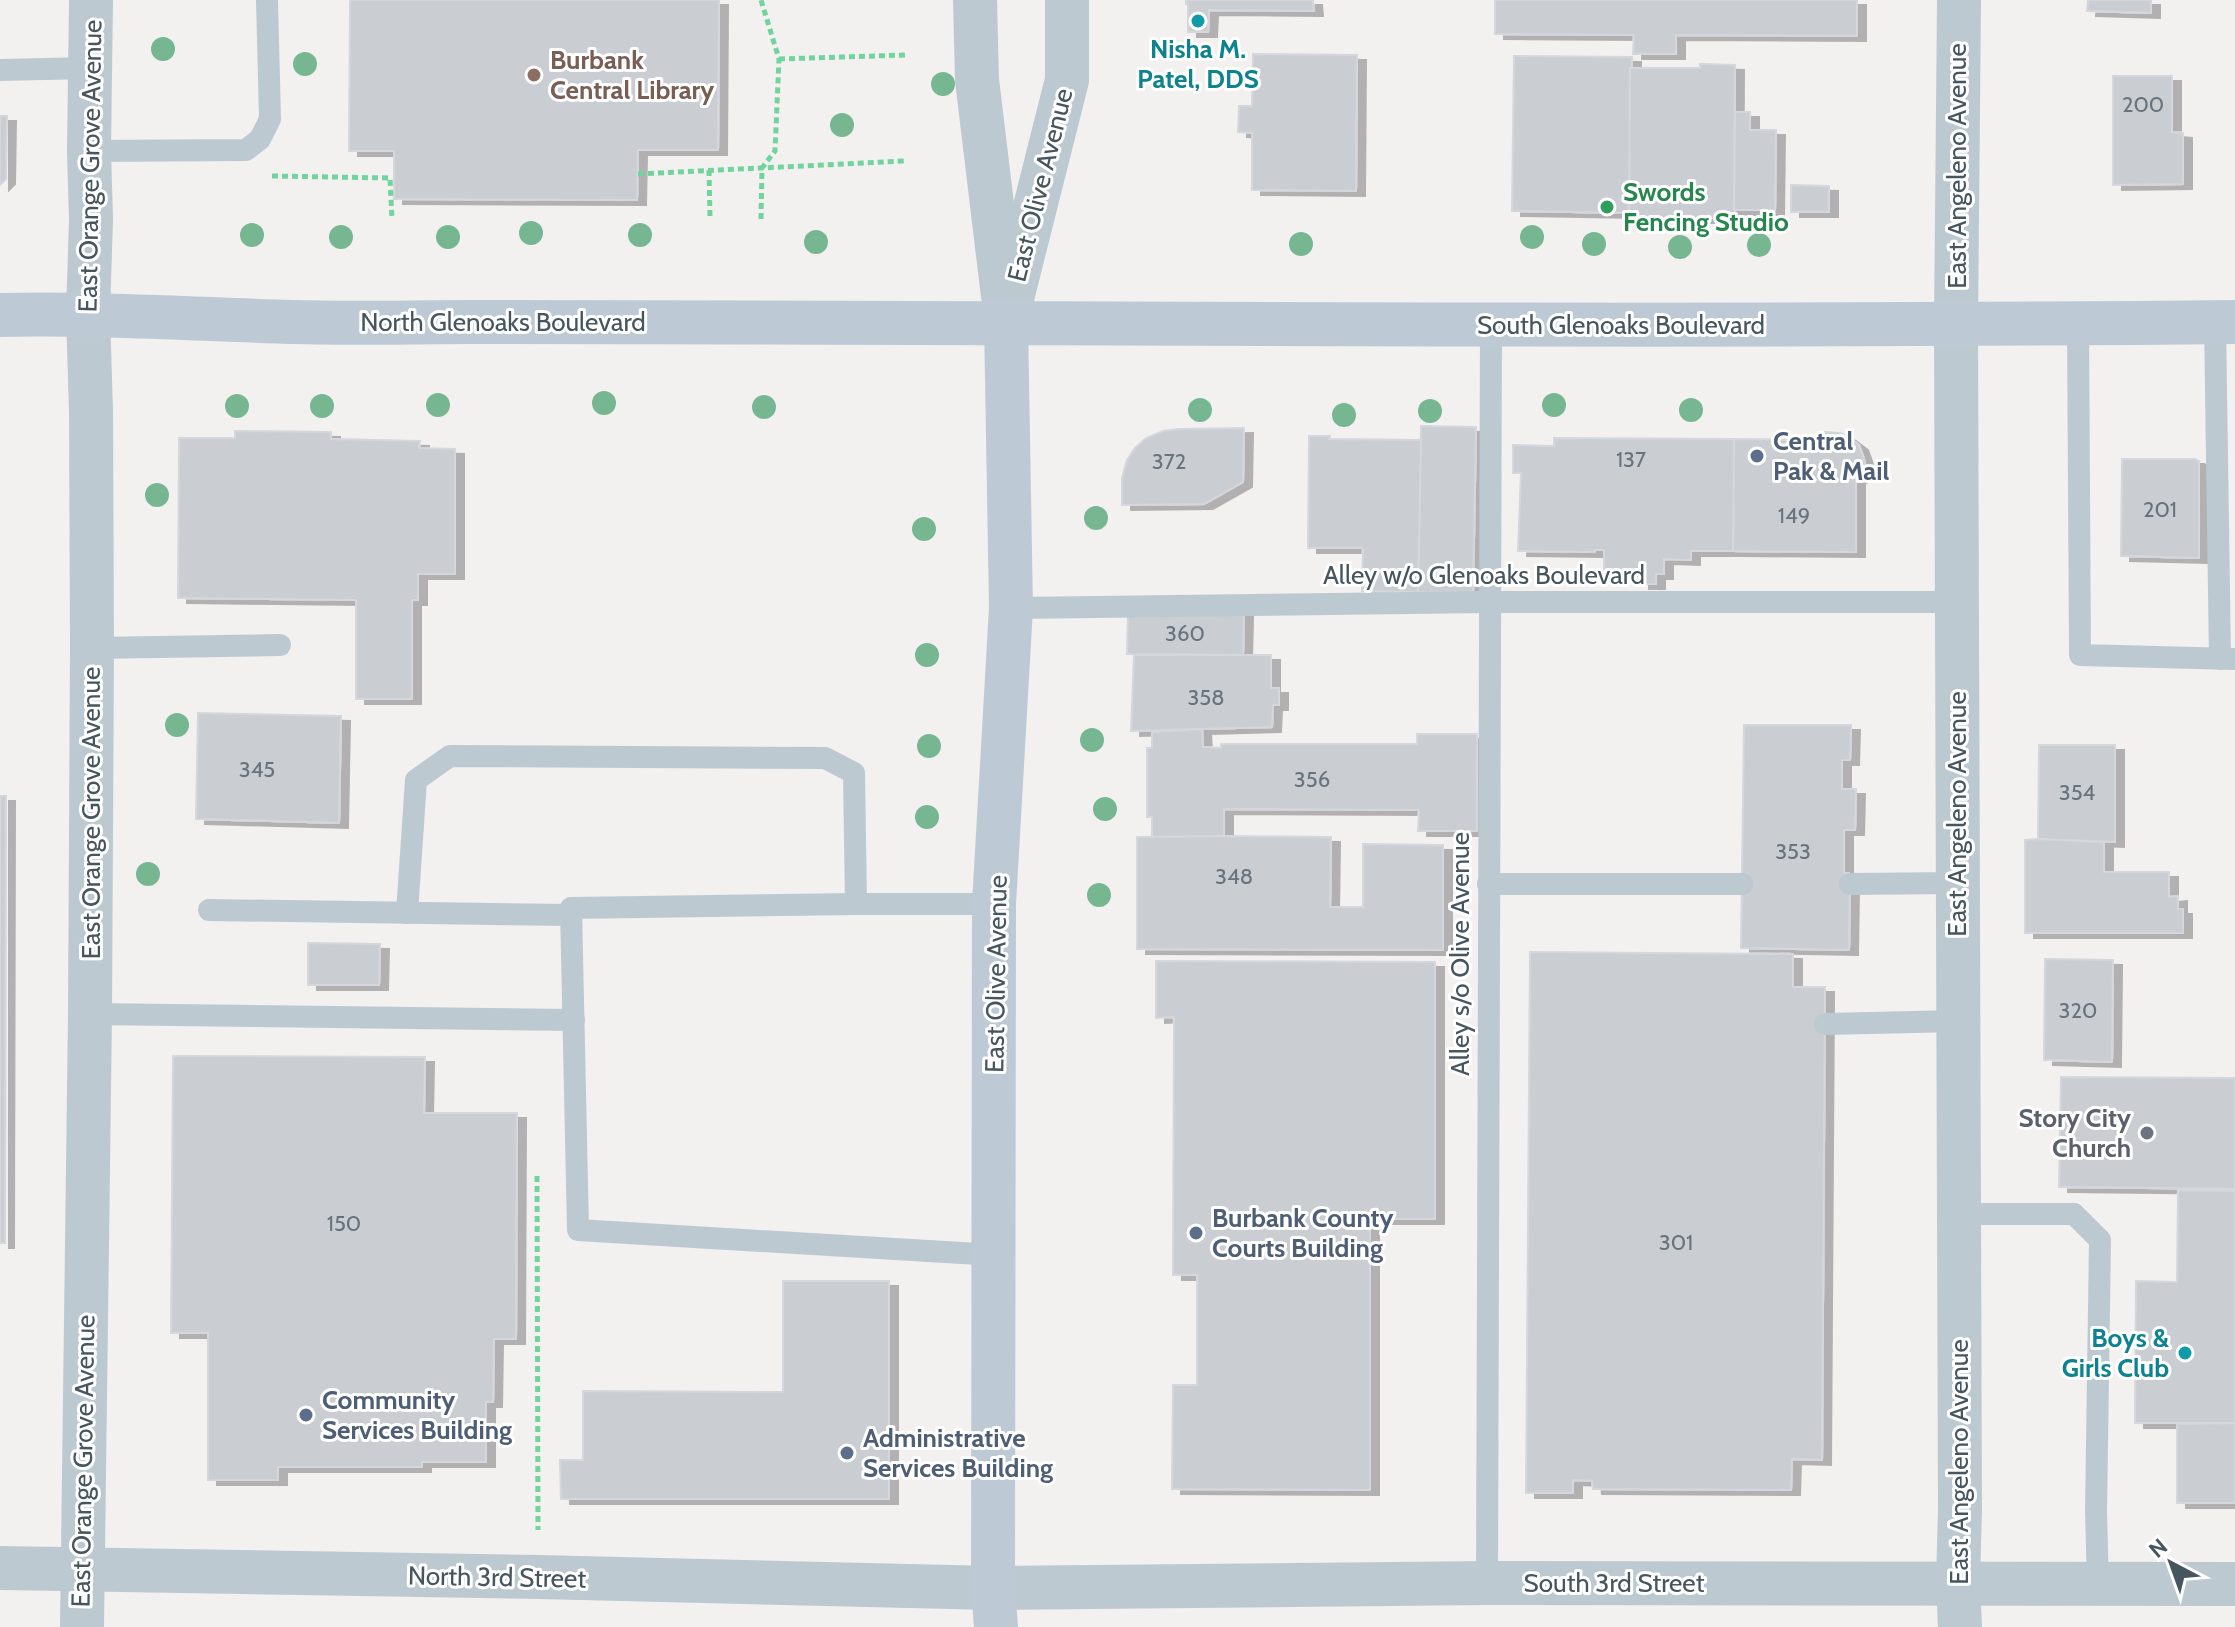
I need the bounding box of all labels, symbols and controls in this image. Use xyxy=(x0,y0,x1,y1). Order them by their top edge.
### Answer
marker: Nisha M. Patel, DDS xyxy=(1189,12,1207,30)
street label: East Orange Grove Avenue xyxy=(71,19,109,313)
place label: Nisha M. Patel, DDS xyxy=(1137,33,1259,95)
street label: East Angeleno Avenue xyxy=(1941,43,1973,289)
place label: Burbank Central Library xyxy=(550,44,714,106)
marker: Burbank Central Library xyxy=(525,66,543,84)
street label: East Olive Avenue xyxy=(1001,85,1079,285)
house number: 200 xyxy=(2122,91,2164,118)
place label: Swords Fencing Studio xyxy=(1623,176,1789,238)
marker: Swords Fencing Studio xyxy=(1598,198,1616,216)
street label: North Glenoaks Boulevard xyxy=(360,306,646,338)
street label: South Glenoaks Boulevard xyxy=(1477,309,1765,341)
place label: Central Pak & Mail xyxy=(1773,425,1889,487)
house number: 137 xyxy=(1616,446,1646,473)
marker: Central Pak & Mail xyxy=(1748,447,1766,465)
house number: 372 xyxy=(1152,448,1186,475)
house number: 201 xyxy=(2143,496,2177,523)
house number: 149 xyxy=(1778,502,1810,529)
street label: Alley w/o Glenoaks Boulevard xyxy=(1323,559,1645,591)
house number: 360 xyxy=(1165,620,1205,647)
street label: East Orange Grove Avenue xyxy=(75,667,107,959)
house number: 358 xyxy=(1187,684,1225,711)
street label: East Angeleno Avenue xyxy=(1941,691,1973,937)
house number: 345 xyxy=(239,756,275,783)
house number: 356 xyxy=(1294,766,1330,793)
house number: 354 xyxy=(2059,779,2096,806)
street label: Alley s/o Olive Avenue xyxy=(1444,832,1476,1076)
house number: 353 xyxy=(1775,838,1811,865)
house number: 348 xyxy=(1215,863,1253,890)
street label: East Olive Avenue xyxy=(978,875,1014,1073)
house number: 320 xyxy=(2059,997,2097,1024)
place label: Story City Church xyxy=(2019,1102,2131,1164)
marker: Story City Church xyxy=(2138,1124,2156,1142)
place label: Burbank County Courts Building xyxy=(1212,1202,1394,1264)
house number: 150 xyxy=(327,1210,361,1237)
marker: Burbank County Courts Building xyxy=(1187,1224,1205,1242)
house number: 301 xyxy=(1659,1229,1693,1256)
street label: East Orange Grove Avenue xyxy=(64,1314,102,1608)
place label: Boys & Girls Club xyxy=(2062,1322,2170,1384)
street label: East Angeleno Avenue xyxy=(1943,1339,1975,1585)
marker: Boys & Girls Club xyxy=(2176,1344,2194,1362)
place label: Community Services Building xyxy=(322,1384,512,1446)
marker: Community Services Building xyxy=(297,1406,315,1424)
place label: Administrative Services Building xyxy=(863,1422,1053,1484)
marker: Administrative Services Building xyxy=(838,1444,856,1462)
north arrow xyxy=(2131,1523,2211,1603)
text: N xyxy=(2143,1533,2173,1564)
street label: North 3rd Street xyxy=(408,1559,587,1595)
street label: South 3rd Street xyxy=(1524,1567,1705,1599)

